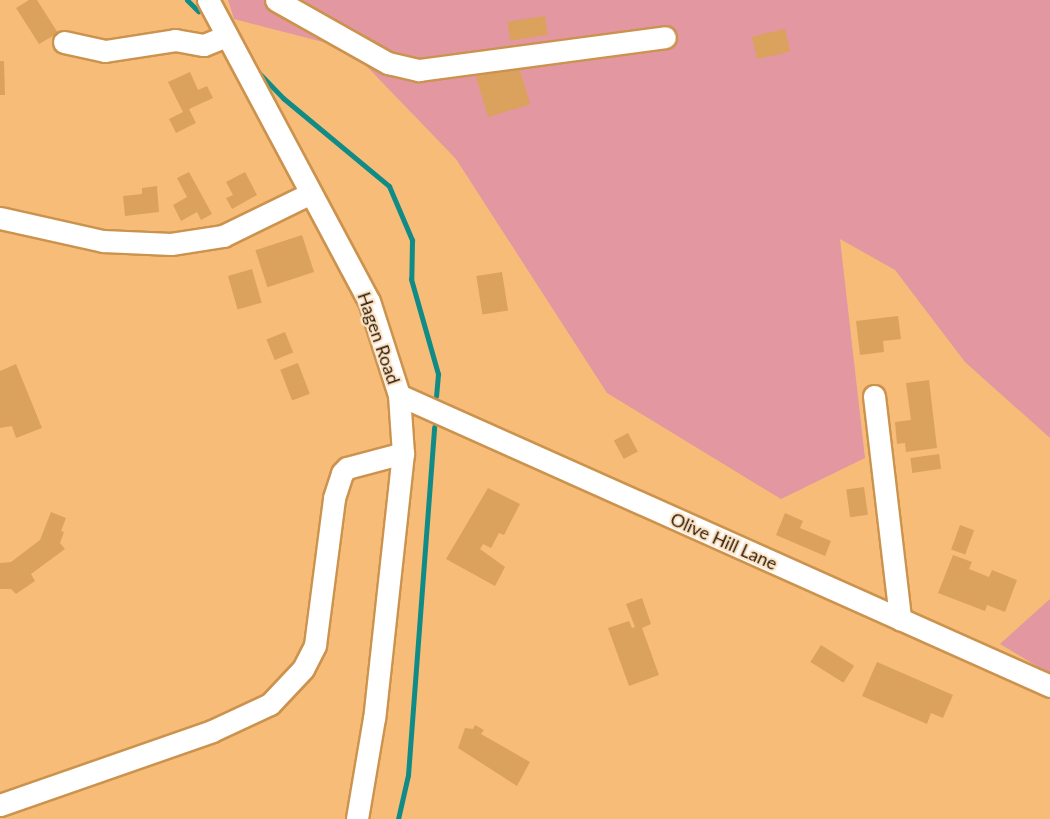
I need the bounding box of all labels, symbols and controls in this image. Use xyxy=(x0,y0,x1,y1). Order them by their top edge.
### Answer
street label: Hagen Road xyxy=(353,289,405,387)
street label: Olive Hill Lane xyxy=(667,508,781,574)

